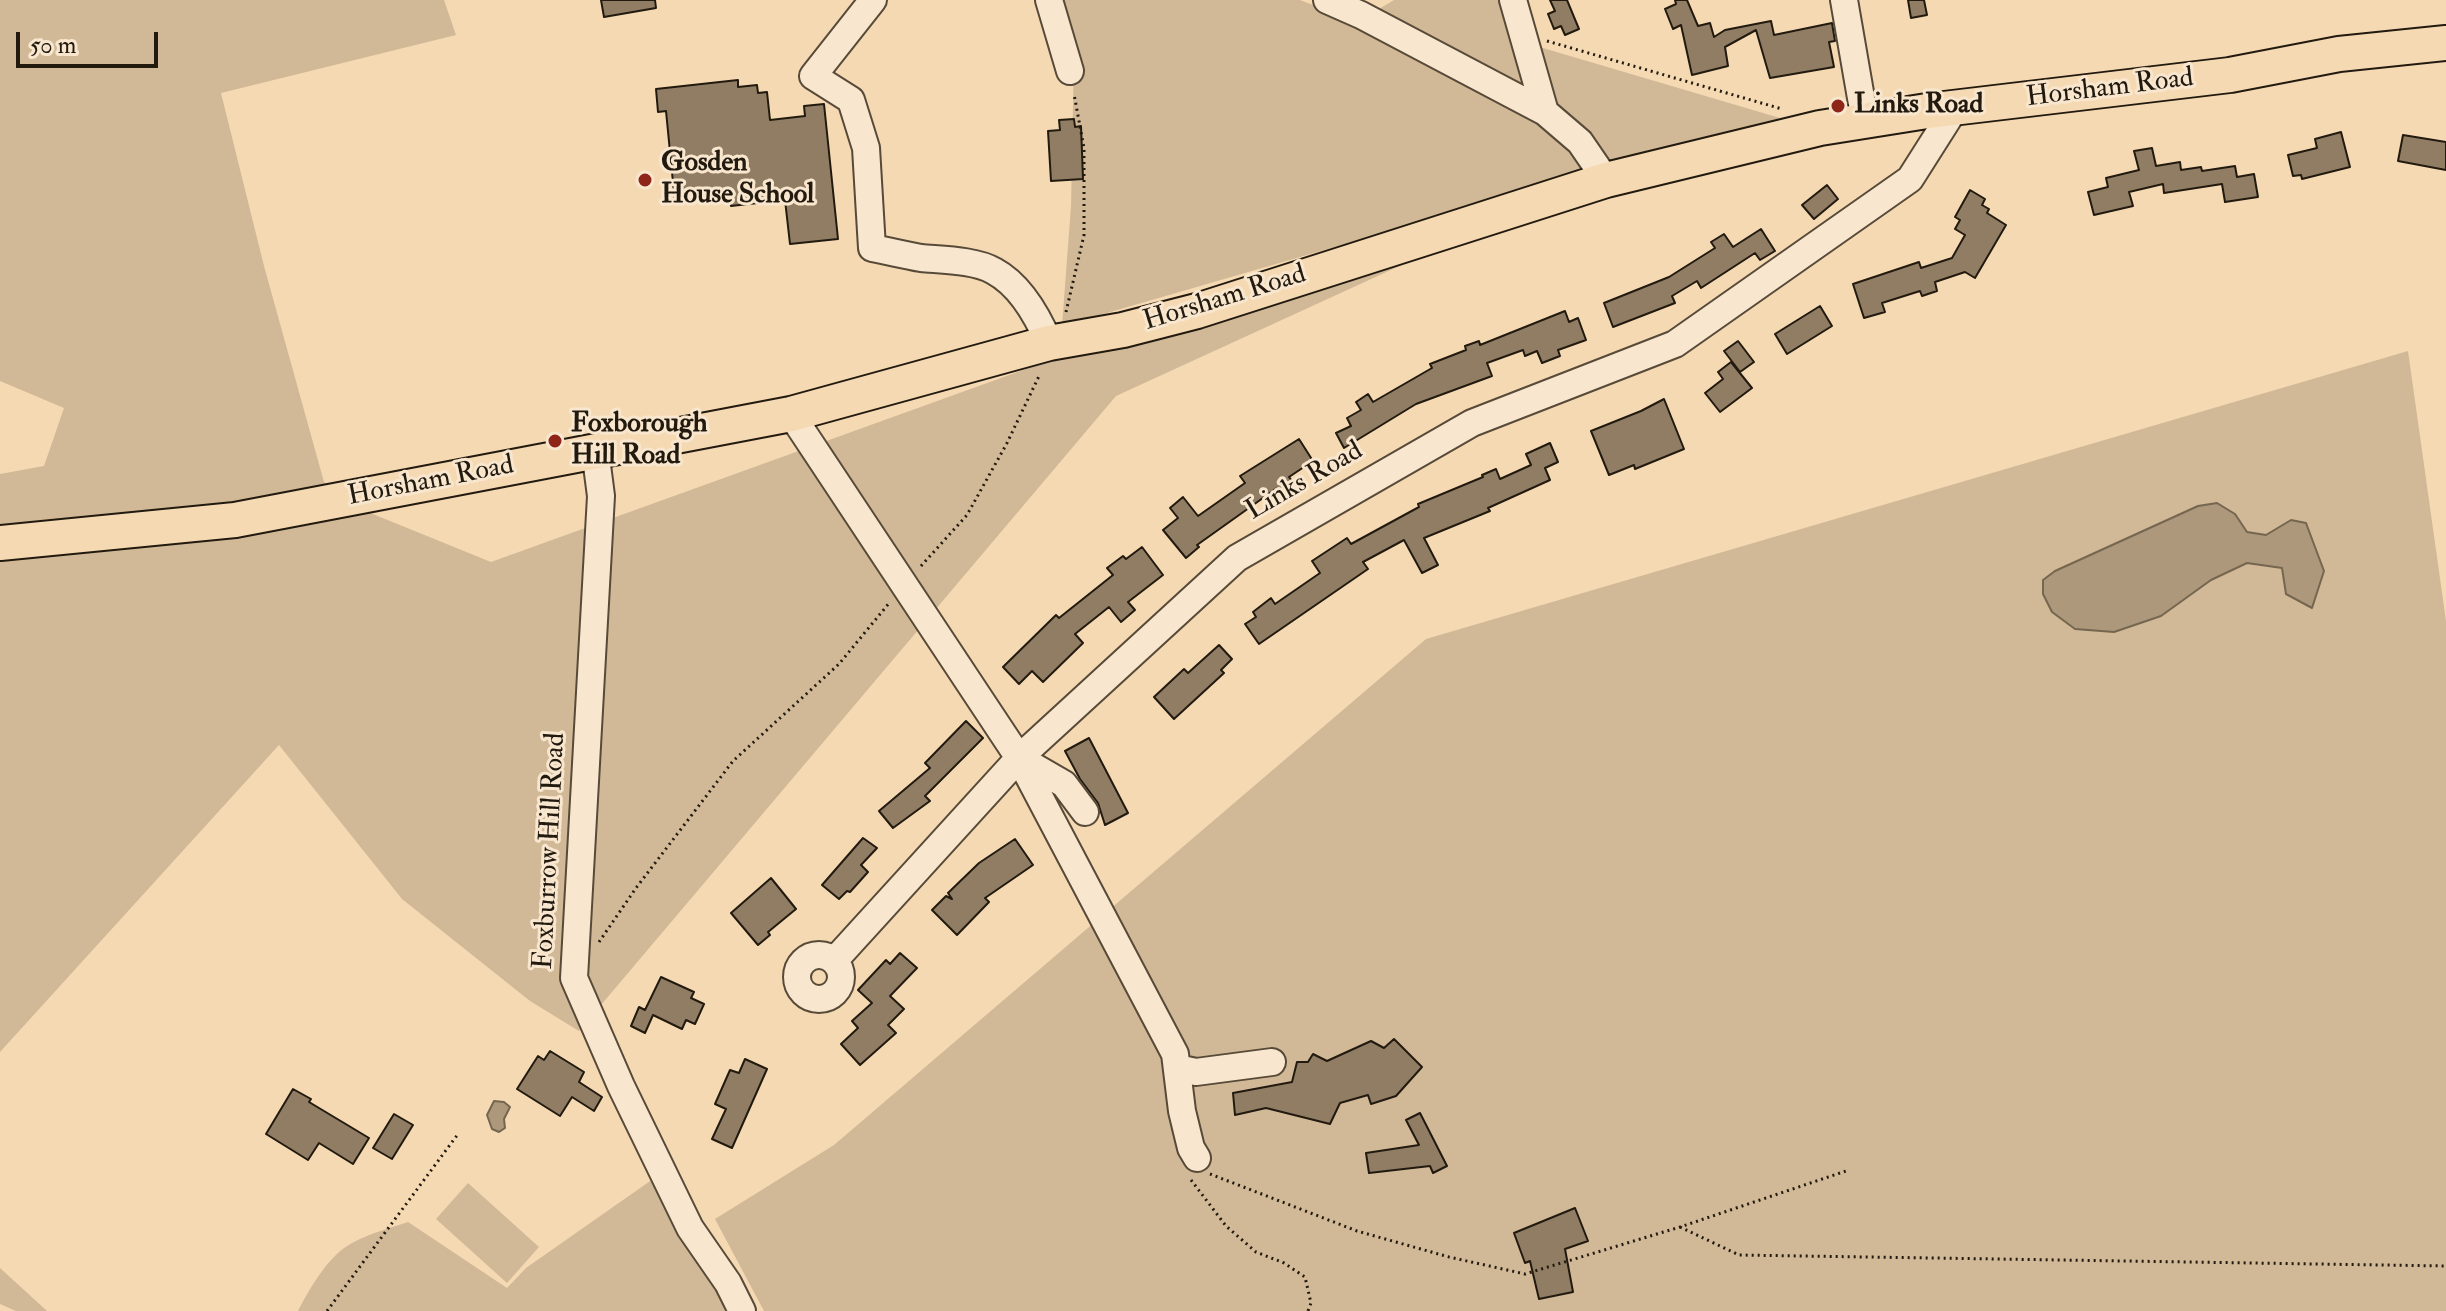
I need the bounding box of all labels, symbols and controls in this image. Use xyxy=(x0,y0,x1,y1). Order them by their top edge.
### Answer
scale bar xyxy=(20,16,162,66)
text: 50 m xyxy=(30,30,76,61)
street label: Horsham Road xyxy=(2024,62,2196,116)
place label: Links Road xyxy=(1854,89,1983,123)
marker: Links Road xyxy=(1829,97,1847,115)
place label: Gosden House School xyxy=(661,147,814,213)
marker: Gosden House School xyxy=(636,171,654,189)
street label: Horsham Road xyxy=(1140,258,1310,340)
place label: Foxborough Hill Road xyxy=(571,408,708,474)
marker: Foxborough Hill Road xyxy=(546,432,564,450)
street label: Links Road xyxy=(1241,435,1369,529)
street label: Horsham Road xyxy=(345,449,517,515)
street label: Foxburrow Hill Road xyxy=(528,732,574,970)

